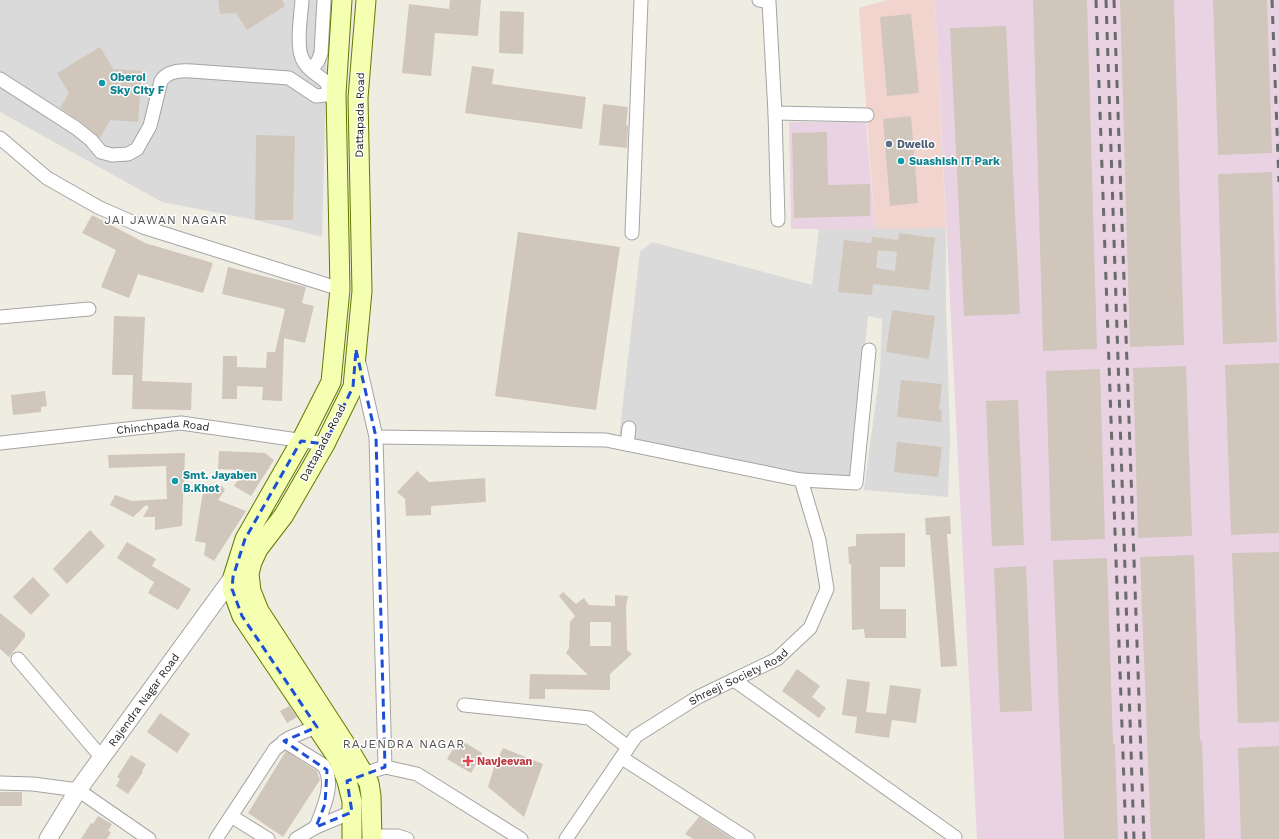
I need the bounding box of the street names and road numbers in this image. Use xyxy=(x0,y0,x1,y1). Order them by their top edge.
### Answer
street label: Dattapada Road xyxy=(353,72,367,158)
street label: Dattapada Road xyxy=(297,402,349,484)
street label: Chinchpada Road xyxy=(116,416,210,437)
street label: Shreeji Society Road xyxy=(686,646,791,708)
street label: Rajendra Nagar Road xyxy=(105,651,182,749)

